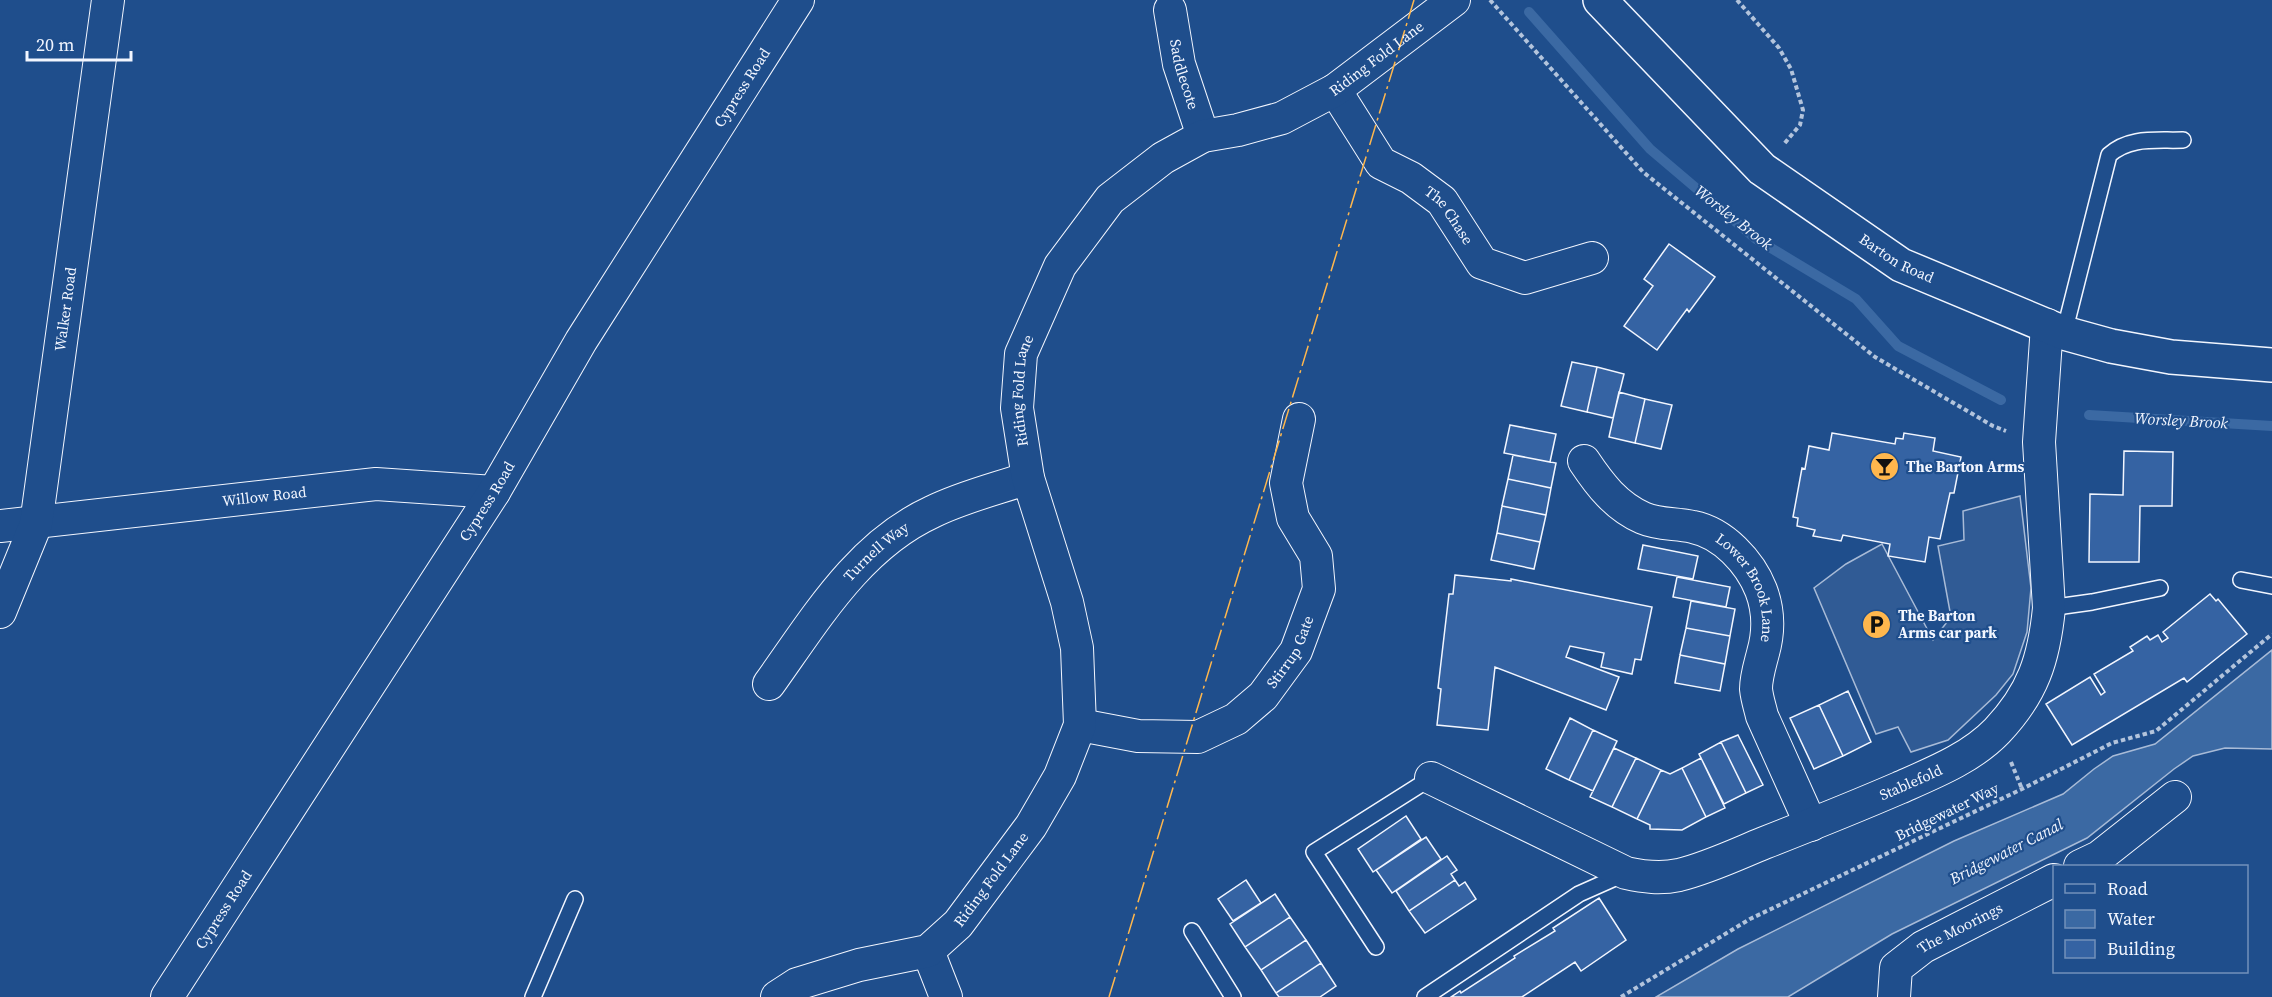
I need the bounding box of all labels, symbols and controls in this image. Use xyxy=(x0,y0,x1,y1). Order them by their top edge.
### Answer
street label: Riding Fold Lane xyxy=(1325,15,1428,101)
scale bar xyxy=(27,24,130,62)
text: 20 m xyxy=(36,32,74,57)
street label: Saddlecote xyxy=(1165,38,1205,113)
street label: Cypress Road xyxy=(709,43,775,131)
water label: Worsley Brook xyxy=(1690,179,1778,255)
street label: The Chase xyxy=(1421,181,1479,249)
street label: Barton Road xyxy=(1855,228,1938,288)
street label: Walker Road xyxy=(49,265,81,353)
street label: Riding Fold Lane xyxy=(1006,331,1039,448)
water label: Worsley Brook xyxy=(2134,407,2229,433)
bar icon: The Barton Arms xyxy=(1869,451,1901,483)
place label: The Barton Arms xyxy=(1906,456,2025,477)
street label: Cypress Road xyxy=(454,457,520,545)
street label: Willow Road xyxy=(221,481,308,511)
street label: Turnell Way xyxy=(838,516,913,586)
street label: Lower Brook Lane xyxy=(1712,528,1778,644)
place label: The Barton Arms car park xyxy=(1898,605,1997,643)
parking icon: The Barton Arms car park xyxy=(1861,609,1893,641)
street label: Stirrup Gate xyxy=(1261,612,1318,692)
street label: Stablefold xyxy=(1876,759,1946,805)
street label: Bridgewater Way xyxy=(1891,777,2002,846)
water label: Bridgewater Canal xyxy=(1945,813,2067,890)
street label: Riding Fold Lane xyxy=(948,827,1033,931)
street label: Cypress Road xyxy=(190,865,257,953)
legend xyxy=(2053,865,2248,973)
text: Road xyxy=(2107,876,2148,901)
street label: The Moorings xyxy=(1912,897,2006,958)
text: Water xyxy=(2107,906,2155,931)
text: Building xyxy=(2107,936,2175,961)

